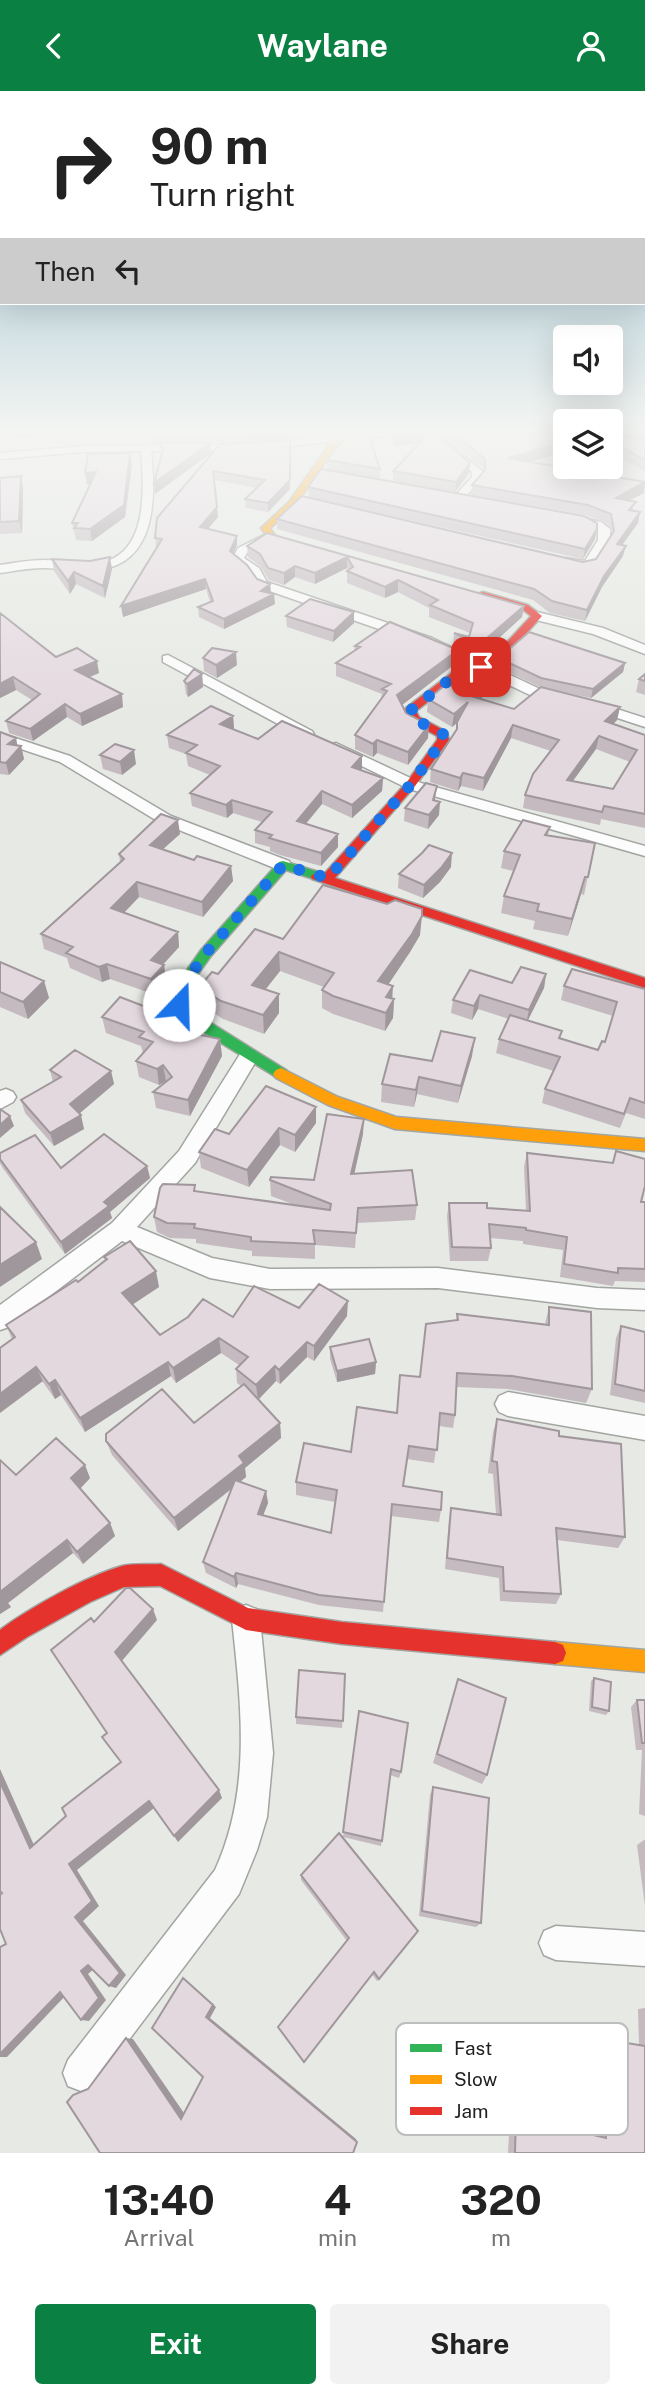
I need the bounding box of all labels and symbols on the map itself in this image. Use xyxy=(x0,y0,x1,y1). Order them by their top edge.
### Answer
pin xyxy=(451,637,511,697)
position arrow xyxy=(142,968,216,1042)
legend xyxy=(396,2023,628,2135)
text: Fast xyxy=(454,2037,492,2059)
text: Slow xyxy=(454,2068,498,2090)
text: Jam xyxy=(454,2100,488,2122)

